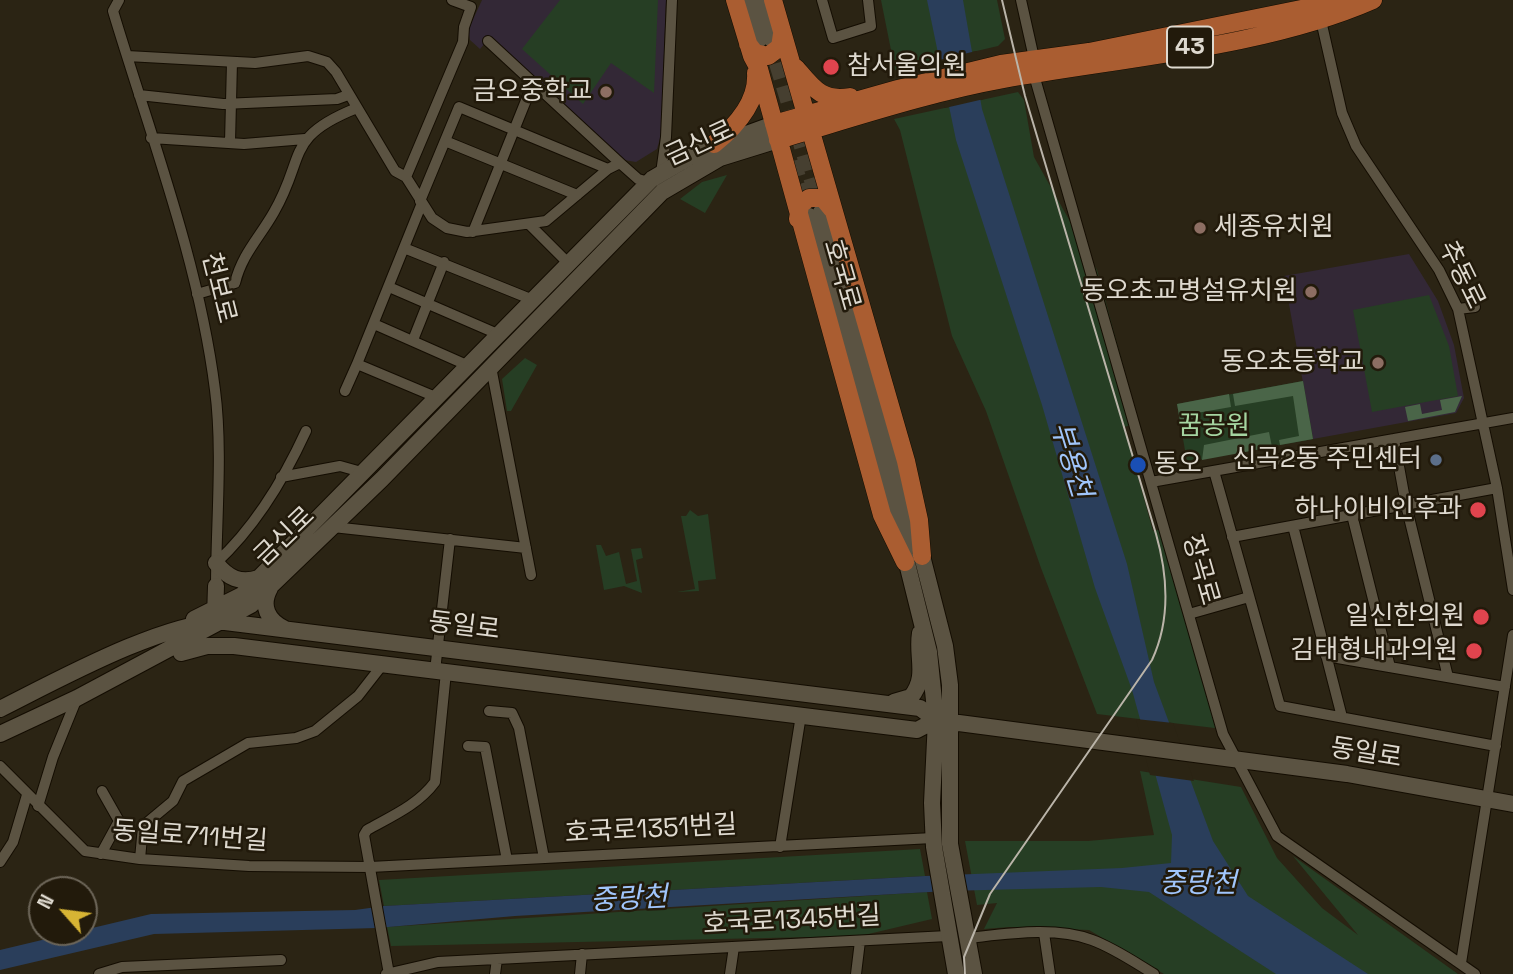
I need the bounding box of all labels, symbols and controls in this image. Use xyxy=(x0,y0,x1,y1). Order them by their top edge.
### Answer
road number: 43 xyxy=(1167,27,1213,68)
place label: 참서울의원 xyxy=(847,51,967,83)
marker: 참서울의원 xyxy=(821,57,841,77)
place label: 금오중학교 xyxy=(472,76,592,108)
marker: 금오중학교 xyxy=(598,84,614,100)
street label: 금신로 xyxy=(661,115,739,173)
place label: 세종유치원 xyxy=(1214,212,1334,244)
marker: 세종유치원 xyxy=(1192,220,1208,236)
street label: 호국로 xyxy=(816,236,866,314)
street label: 추동로 xyxy=(1431,236,1491,314)
street label: 천보로 xyxy=(194,249,242,327)
place label: 동오초교병설유치원 xyxy=(1082,276,1297,308)
marker: 동오초교병설유치원 xyxy=(1303,284,1319,300)
place label: 동오초등학교 xyxy=(1220,347,1364,379)
marker: 동오초등학교 xyxy=(1370,355,1386,371)
park label: 꿈공원 xyxy=(1178,411,1250,443)
water label: 부용천 xyxy=(1043,418,1097,502)
place label: 신곡2동 주민센터 xyxy=(1232,444,1422,476)
place label: 동오 xyxy=(1154,449,1202,481)
marker: 신곡2동 주민센터 xyxy=(1428,452,1444,468)
marker: 동오 xyxy=(1128,455,1148,475)
place label: 하나이비인후과 xyxy=(1295,494,1462,526)
marker: 하나이비인후과 xyxy=(1468,500,1488,520)
street label: 금신로 xyxy=(248,501,322,573)
street label: 장곡로 xyxy=(1175,531,1225,609)
place label: 일신한의원 xyxy=(1345,601,1465,633)
street label: 동일로 xyxy=(426,607,502,647)
marker: 일신한의원 xyxy=(1471,607,1491,627)
place label: 김태형내과의원 xyxy=(1291,635,1458,667)
marker: 김태형내과의원 xyxy=(1464,641,1484,661)
street label: 동일로 xyxy=(1328,733,1404,775)
street label: 호국로1351번길 xyxy=(564,810,738,850)
street label: 동일로711번길 xyxy=(111,816,269,858)
water label: 중랑천 xyxy=(1159,867,1237,901)
north arrow xyxy=(28,876,98,946)
water label: 중랑천 xyxy=(590,881,668,919)
text: N xyxy=(32,890,60,913)
street label: 호국로1345번길 xyxy=(702,901,882,941)

